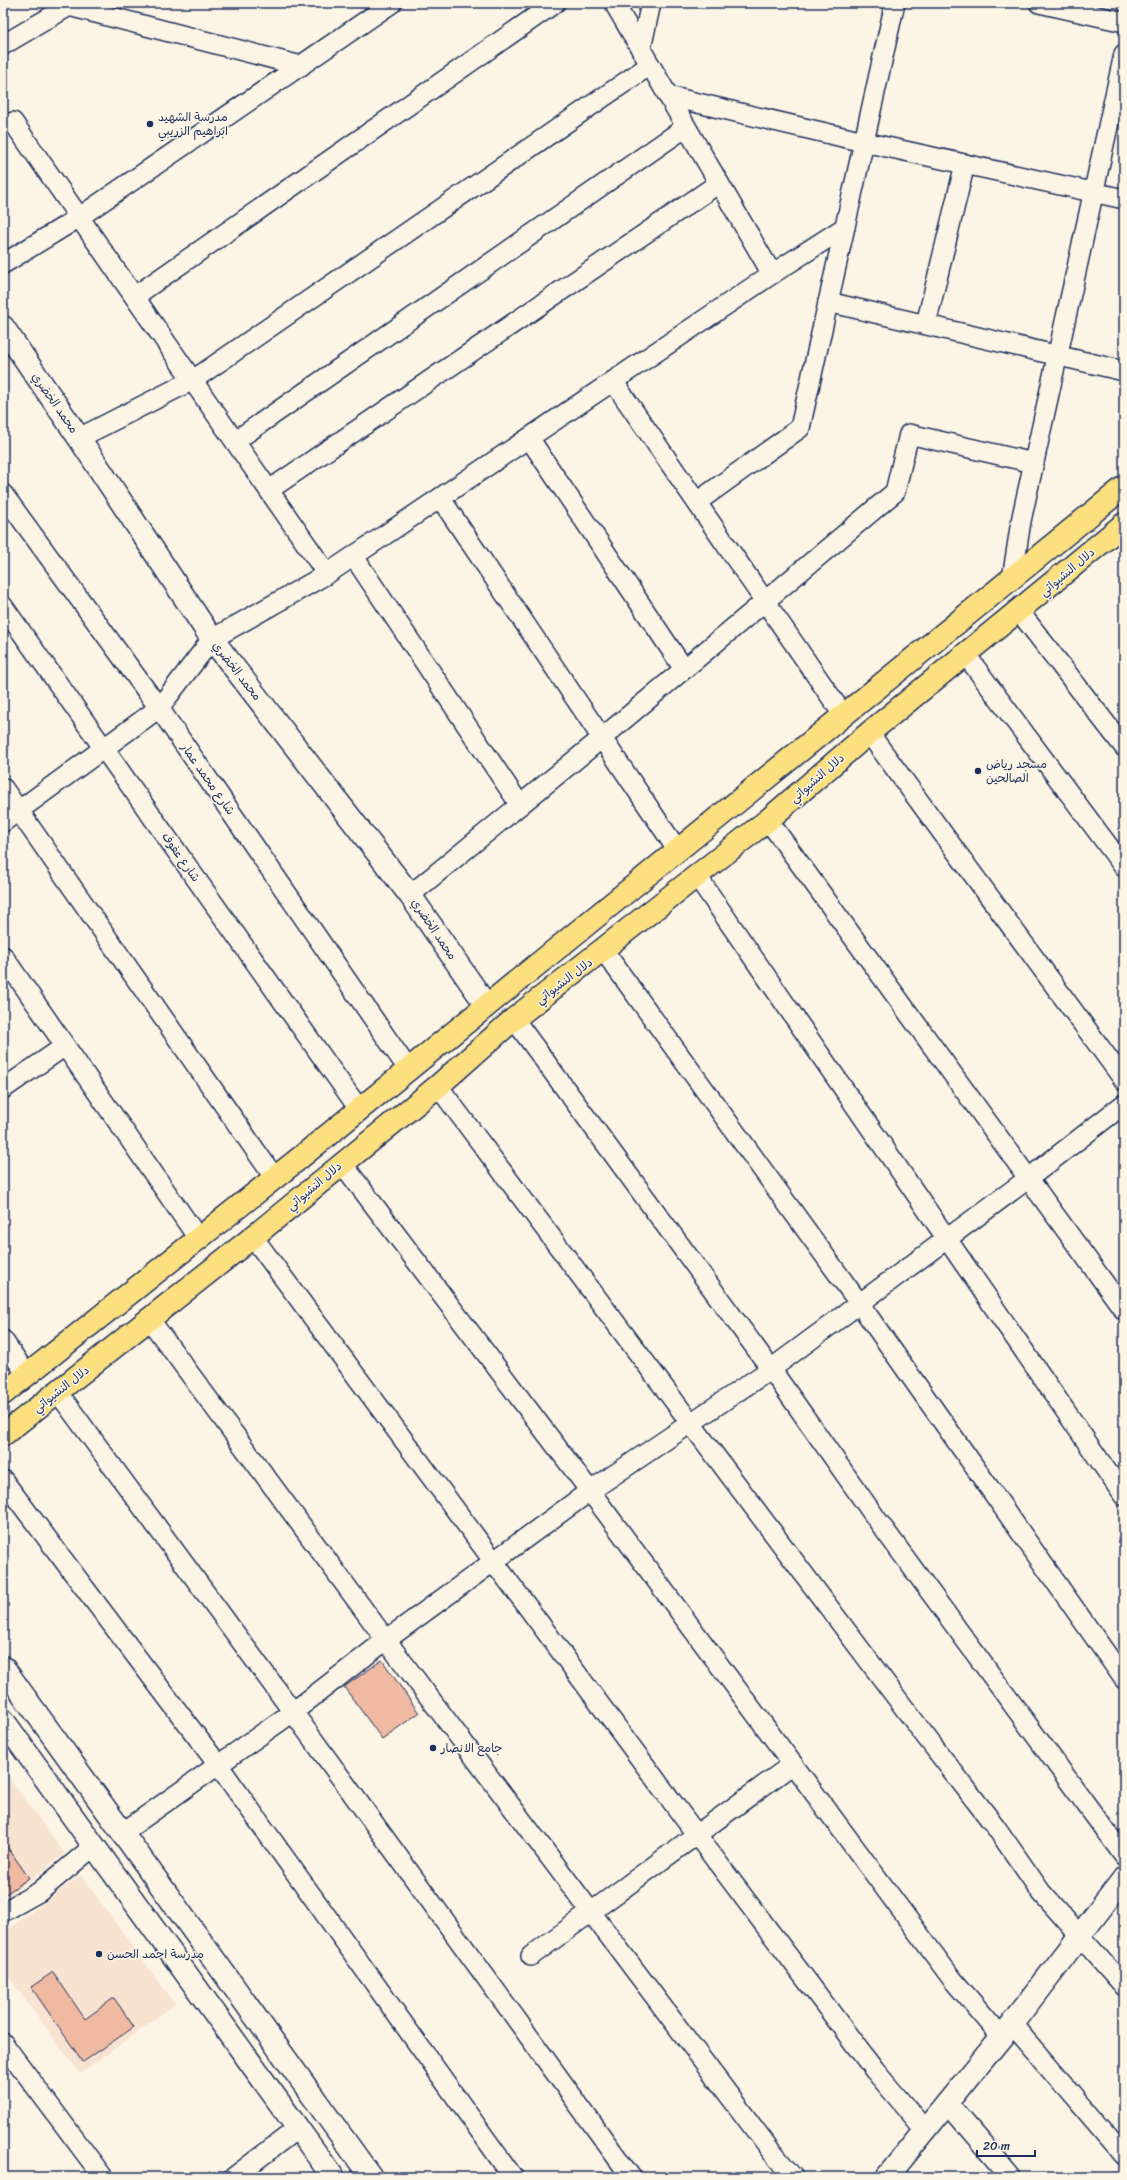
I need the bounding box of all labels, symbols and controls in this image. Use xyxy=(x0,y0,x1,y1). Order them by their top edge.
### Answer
place label: مدرسة الشهيد ابراهيم الزريبي xyxy=(158,106,228,142)
marker: مدرسة الشهيد ابراهيم الزريبي xyxy=(145,119,155,129)
street label: محمد الخضري xyxy=(26,368,84,438)
street label: دلال النشيواتي xyxy=(1034,542,1100,602)
street label: محمد الخضري xyxy=(207,636,267,706)
street label: شارع محمد عمار xyxy=(174,737,241,820)
street label: دلال النشيواتي xyxy=(784,748,850,808)
place label: مسجد رياض الصالحين xyxy=(986,753,1047,789)
marker: مسجد رياض الصالحين xyxy=(973,766,983,776)
street label: شارع عفوف xyxy=(156,827,206,887)
street label: محمد الخضري xyxy=(405,894,463,964)
street label: دلال النشيواتي xyxy=(530,952,598,1010)
street label: دلال النشيواتي xyxy=(281,1156,347,1216)
street label: دلال النشيواتي xyxy=(28,1360,94,1418)
place label: جامع الانصار xyxy=(440,1737,503,1759)
marker: جامع الانصار xyxy=(428,1743,438,1753)
place label: مدرسة احمد الحسن xyxy=(107,1943,204,1965)
marker: مدرسة احمد الحسن xyxy=(94,1949,104,1959)
scale bar xyxy=(977,2132,1035,2158)
text: 20 m xyxy=(983,2135,1010,2157)

